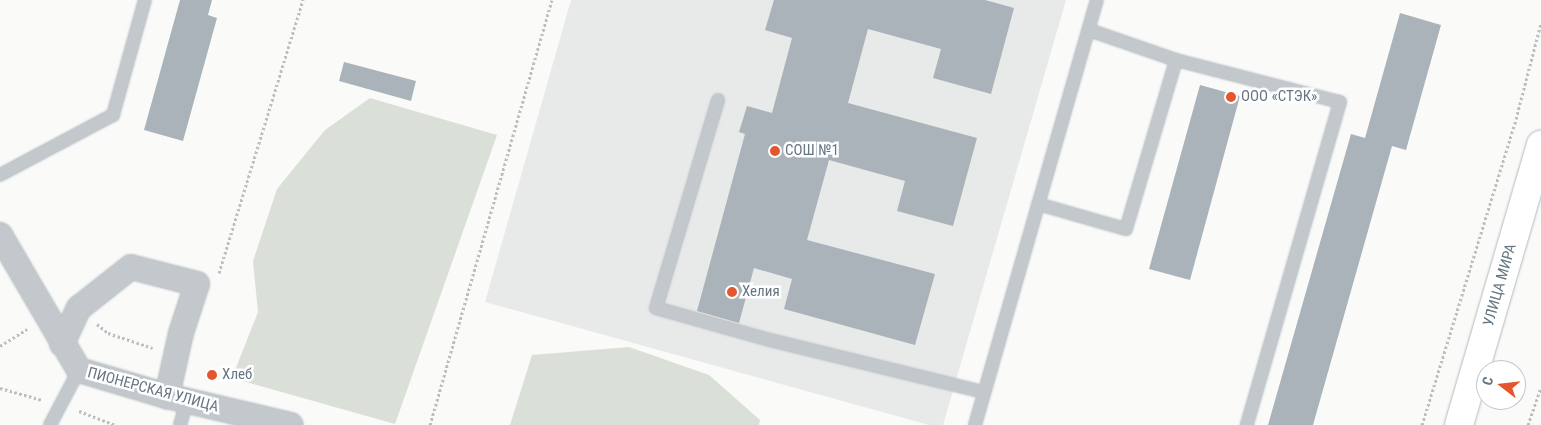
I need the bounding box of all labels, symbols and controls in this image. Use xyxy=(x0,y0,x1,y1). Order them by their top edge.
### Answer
place label: ООО «СТЭК» xyxy=(1241,88,1317,106)
marker: ООО «СТЭК» xyxy=(1225,91,1237,103)
place label: СОШ №1 xyxy=(785,142,839,160)
marker: СОШ №1 xyxy=(769,145,781,157)
street label: УЛИЦА МИРА xyxy=(1480,242,1520,328)
place label: Хелия xyxy=(742,283,780,301)
marker: Хелия xyxy=(726,286,738,298)
north arrow xyxy=(1476,360,1526,410)
street label: ПИОНЕРСКАЯ УЛИЦА xyxy=(86,364,220,416)
place label: Хлеб xyxy=(222,366,252,384)
marker: Хлеб xyxy=(206,369,218,381)
text: С xyxy=(1479,375,1496,387)

